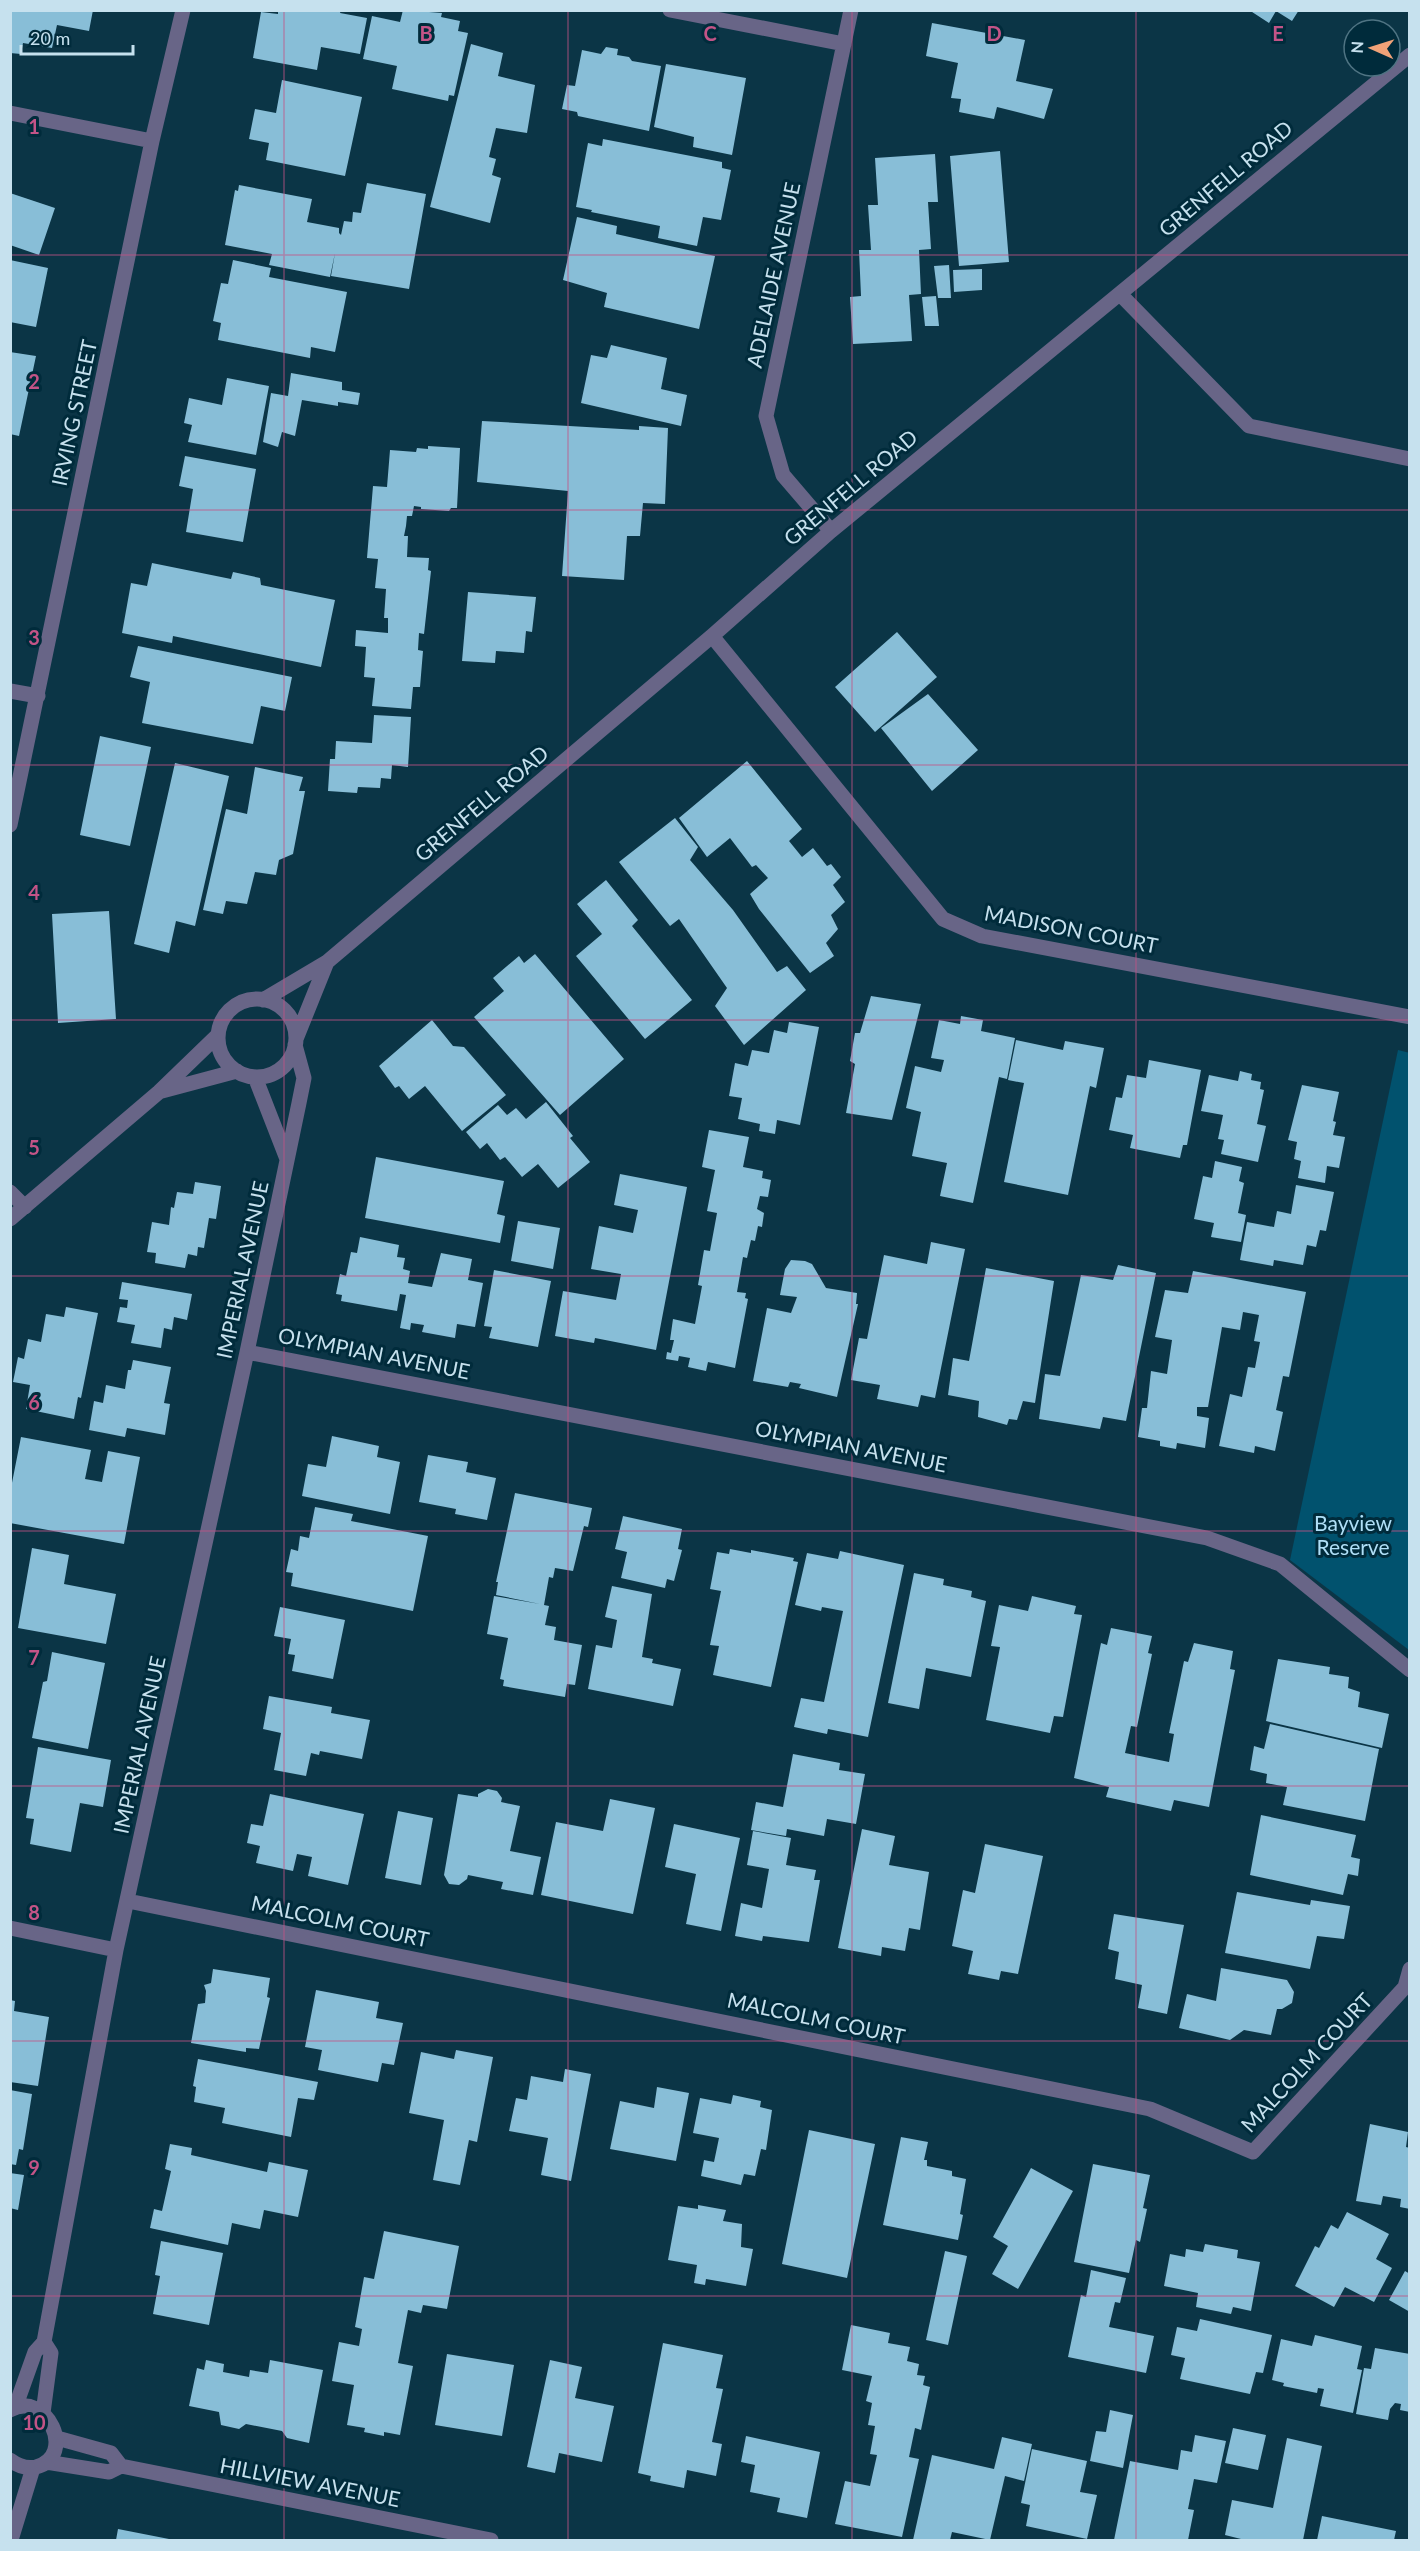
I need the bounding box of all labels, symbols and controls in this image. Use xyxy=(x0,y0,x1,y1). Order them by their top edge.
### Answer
scale bar xyxy=(21,18,134,56)
north arrow xyxy=(1342,18,1402,78)
text: B xyxy=(419,21,433,45)
text: C xyxy=(703,21,717,45)
text: D xyxy=(986,21,1002,45)
text: E xyxy=(1272,21,1284,45)
text: 20 m xyxy=(30,27,70,49)
text: N xyxy=(1347,41,1366,54)
text: 1 xyxy=(28,114,40,138)
street label: GRENFELL ROAD xyxy=(1153,115,1297,241)
street label: ADELAIDE AVENUE xyxy=(741,180,804,370)
street label: IRVING STREET xyxy=(46,337,101,488)
text: 2 xyxy=(28,369,40,393)
street label: GRENFELL ROAD xyxy=(778,424,922,550)
text: 3 xyxy=(28,625,40,649)
street label: GRENFELL ROAD xyxy=(409,740,553,866)
text: 4 xyxy=(28,880,40,904)
street label: MADISON COURT xyxy=(982,899,1161,958)
text: 5 xyxy=(28,1135,40,1159)
street label: IMPERIAL AVENUE xyxy=(210,1178,273,1361)
street label: OLYMPIAN AVENUE xyxy=(276,1322,472,1383)
text: 6 xyxy=(28,1390,40,1414)
street label: OLYMPIAN AVENUE xyxy=(753,1415,949,1476)
park label: Bayview Reserve xyxy=(1314,1510,1392,1559)
text: 7 xyxy=(28,1645,40,1669)
street label: IMPERIAL AVENUE xyxy=(107,1653,170,1836)
street label: MALCOLM COURT xyxy=(249,1889,432,1952)
text: 8 xyxy=(28,1900,40,1924)
street label: MALCOLM COURT xyxy=(725,1986,908,2049)
street label: MALCOLM COURT xyxy=(1235,1987,1377,2137)
text: 9 xyxy=(28,2155,40,2179)
text: 10 xyxy=(22,2410,46,2434)
street label: HILLVIEW AVENUE xyxy=(218,2452,403,2511)

